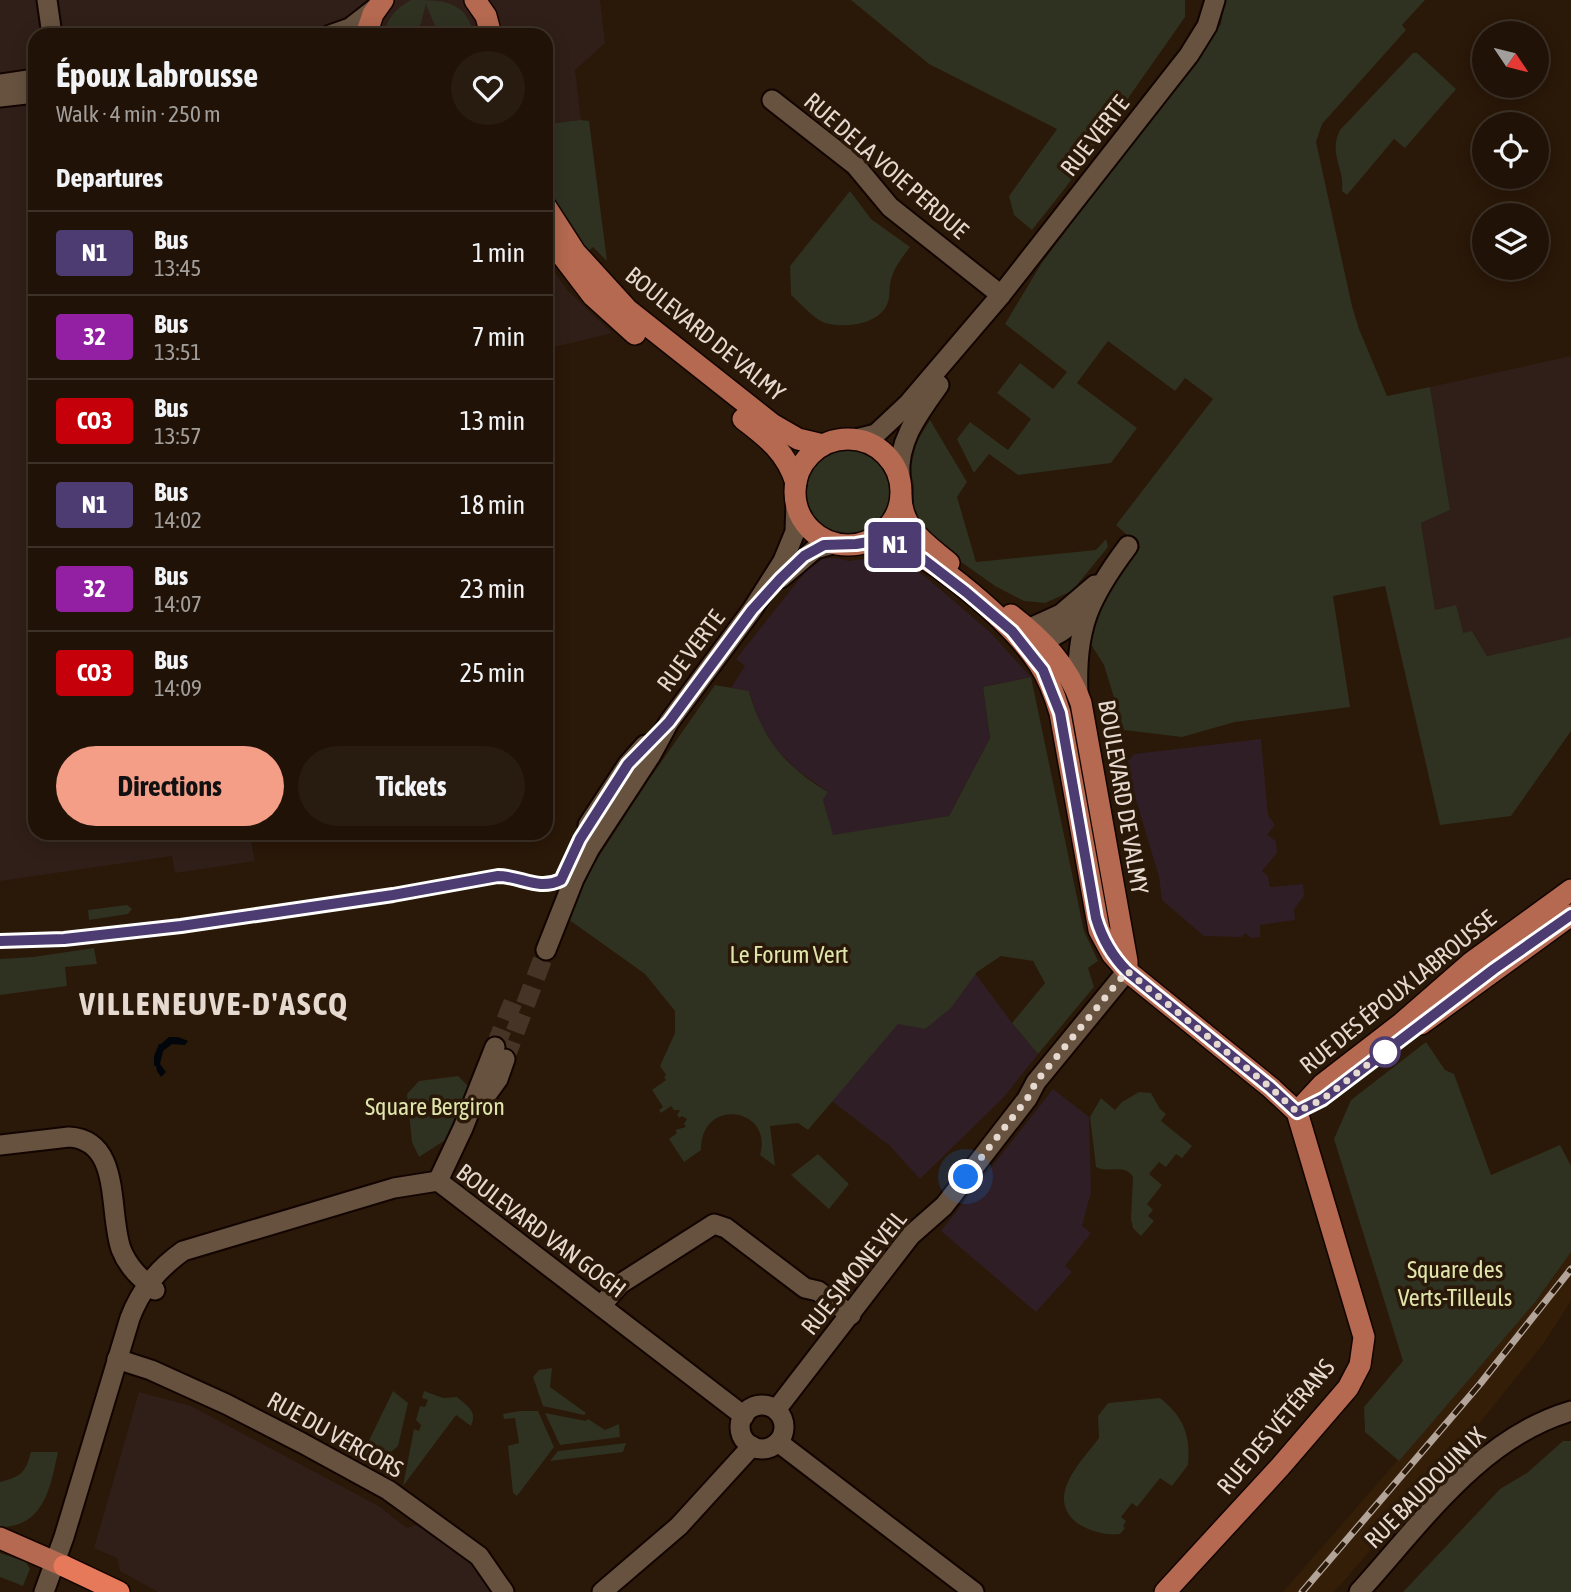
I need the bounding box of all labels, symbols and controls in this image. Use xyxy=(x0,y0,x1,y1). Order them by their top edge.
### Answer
north arrow xyxy=(1472,21,1549,98)
map controls xyxy=(1472,21,1549,280)
button: heart xyxy=(451,51,525,125)
text: Époux Labrousse xyxy=(56,56,258,94)
street label: RUE DE LA VOIE PERDUE xyxy=(799,87,974,244)
street label: RUE VERTE xyxy=(1055,90,1134,181)
text: Walk · 4 min · 250 m xyxy=(56,101,220,127)
button: locate xyxy=(1472,112,1549,189)
text: Departures xyxy=(56,163,163,193)
button: layers xyxy=(1472,203,1549,280)
text: Bus xyxy=(154,225,188,255)
text: 1 min xyxy=(472,238,525,268)
text: N1 xyxy=(82,239,107,266)
text: 13:45 xyxy=(154,255,201,281)
street label: BOULEVARD DE VALMY xyxy=(620,261,791,406)
text: Bus xyxy=(154,309,188,339)
text: 7 min xyxy=(472,322,525,352)
text: 32 xyxy=(83,323,106,350)
text: 13:51 xyxy=(154,339,201,365)
text: Bus xyxy=(154,393,188,423)
text: 13 min xyxy=(460,406,525,436)
text: CO3 xyxy=(77,407,112,434)
text: 13:57 xyxy=(154,423,201,449)
text: Bus xyxy=(154,477,188,507)
text: 18 min xyxy=(460,490,525,520)
text: N1 xyxy=(82,491,107,518)
text: 14:02 xyxy=(154,507,202,533)
line badge: N1 xyxy=(864,522,926,568)
text: N1 xyxy=(882,531,908,558)
text: Bus xyxy=(154,561,188,591)
text: 23 min xyxy=(460,574,525,604)
text: 32 xyxy=(83,575,106,602)
text: 14:07 xyxy=(154,591,202,617)
street label: RUE VERTE xyxy=(651,605,730,697)
text: Bus xyxy=(154,645,188,675)
text: 25 min xyxy=(460,658,525,688)
text: CO3 xyxy=(77,659,112,686)
text: 14:09 xyxy=(154,675,202,701)
street label: BOULEVARD DE VALMY xyxy=(1093,698,1154,897)
button: Directions xyxy=(56,746,284,826)
button: Tickets xyxy=(298,746,525,826)
street label: RUE DES ÉPOUX LABROUSSE xyxy=(1294,904,1501,1079)
park label: Le Forum Vert xyxy=(730,941,849,968)
district label: VILLENEUVE-D'ASCQ xyxy=(78,985,349,1022)
unlabelled marker xyxy=(1370,1037,1400,1067)
park label: Square Bergiron xyxy=(365,1093,505,1120)
street label: BOULEVARD VAN GOGH xyxy=(451,1158,631,1303)
your location xyxy=(948,1159,983,1194)
street label: RUE SIMONE VEIL xyxy=(796,1205,912,1340)
park label: Square des Verts-Tilleuls xyxy=(1398,1256,1512,1311)
street label: RUE DES VÉTÉRANS xyxy=(1211,1354,1340,1499)
street label: RUE DU VERCORS xyxy=(263,1386,408,1483)
street label: RUE BAUDOUIN IX xyxy=(1359,1422,1491,1553)

